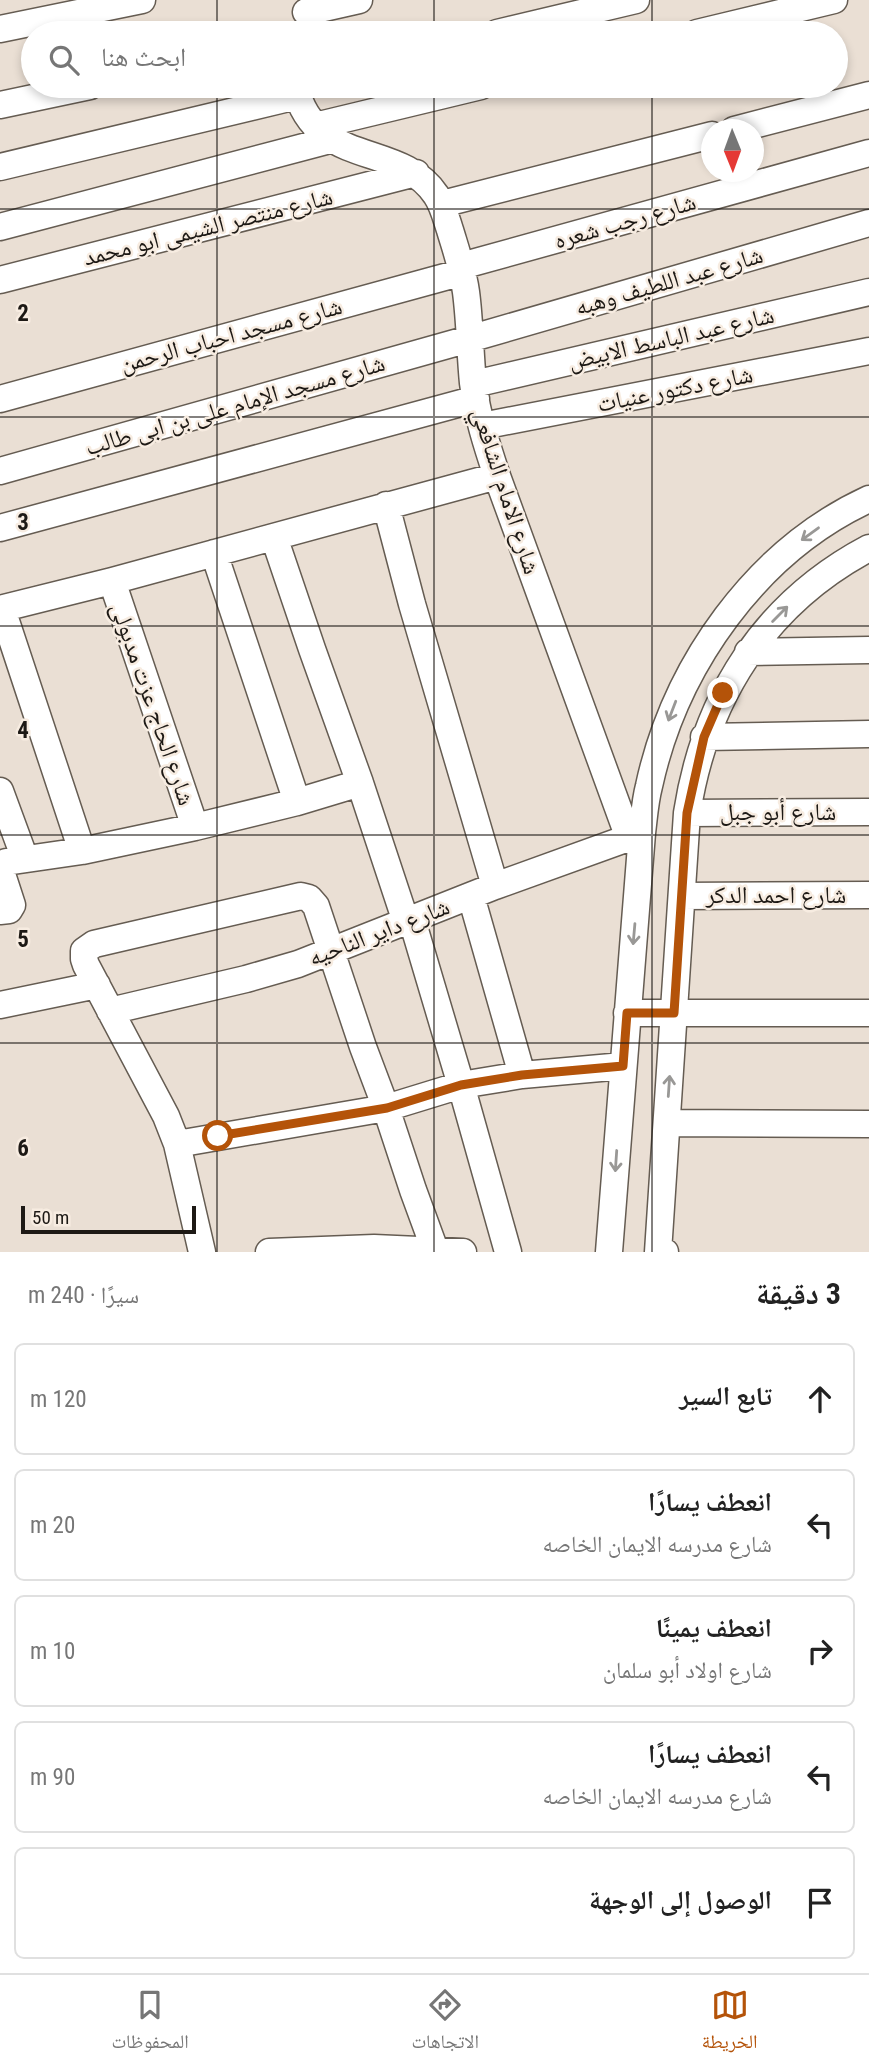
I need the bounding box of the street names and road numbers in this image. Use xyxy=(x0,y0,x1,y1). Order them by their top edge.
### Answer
street label: شارع منتصر الشيمى ابو محمد xyxy=(80,182,336,273)
street label: شارع رجب شعره xyxy=(551,187,699,256)
street label: شارع عبد اللطيف وهبه xyxy=(572,241,766,322)
street label: شارع مسجد احباب الرحمن xyxy=(117,292,345,379)
street label: شارع عبد الباسط الابيض xyxy=(565,301,777,376)
street label: شارع مسجد الإمام على بن ابى طالب xyxy=(82,349,389,463)
street label: شارع دكتور عنيات xyxy=(595,360,755,419)
street label: شارع الامام الشافعي xyxy=(461,404,546,579)
street label: شارع الحاج عزت مدبولى xyxy=(104,599,201,809)
street label: شارع أبو جبل xyxy=(720,798,836,827)
street label: شارع احمد الدكر xyxy=(705,881,846,910)
street label: شارع داير الناحيه xyxy=(304,892,454,973)

